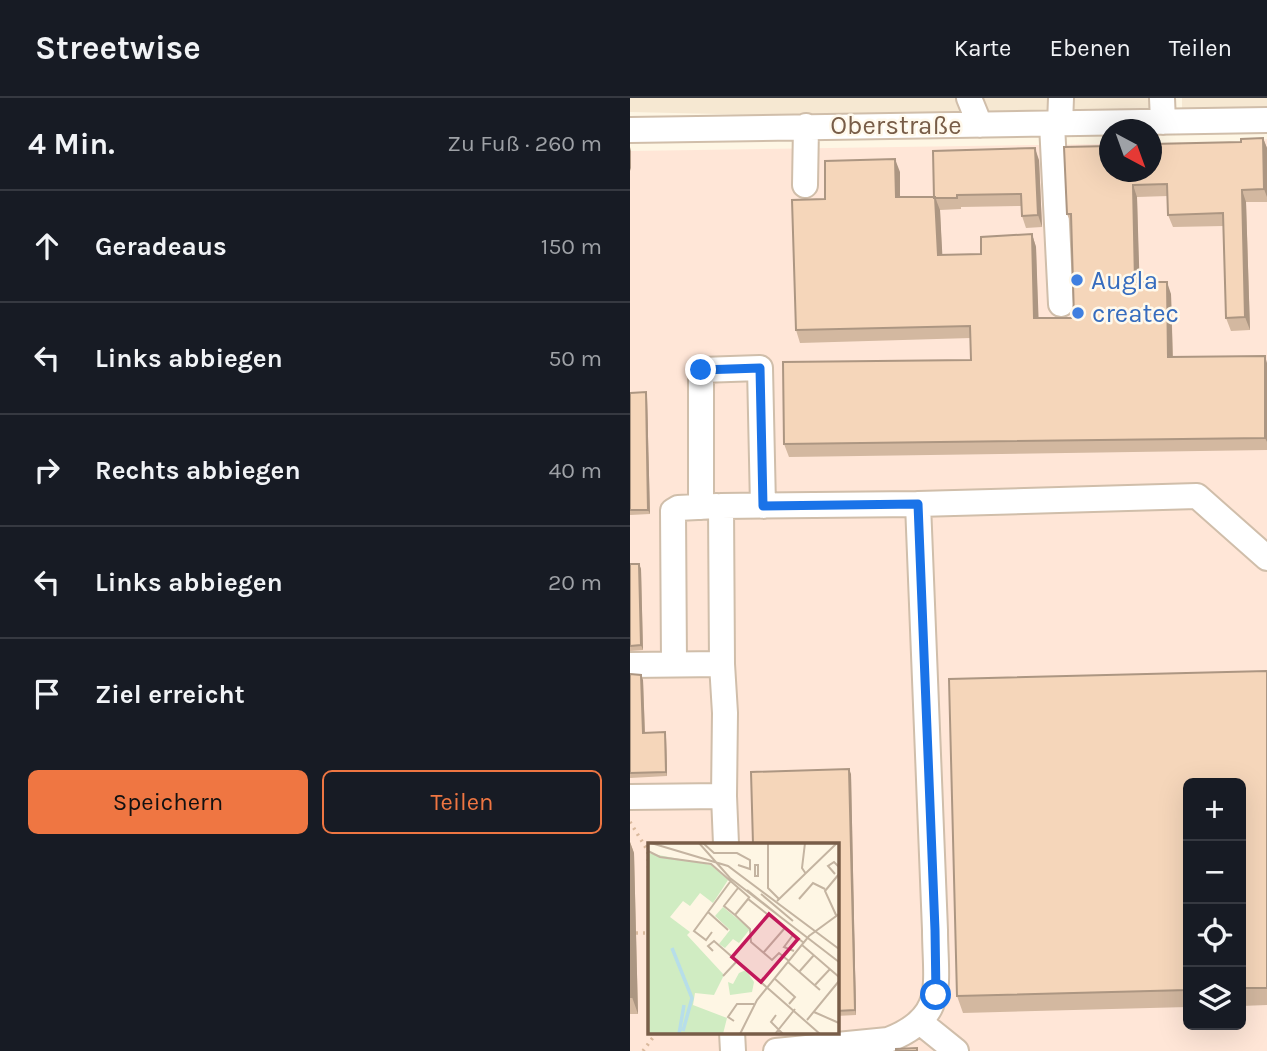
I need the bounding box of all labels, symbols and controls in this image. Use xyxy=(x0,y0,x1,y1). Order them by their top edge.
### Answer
text: Streetwise xyxy=(35,29,201,67)
text: Karte xyxy=(954,34,1011,62)
text: Ebenen xyxy=(1049,34,1131,62)
text: Teilen xyxy=(1169,34,1232,62)
street label: Oberstraße xyxy=(830,110,962,141)
north arrow xyxy=(1099,119,1162,182)
text: 4 Min. xyxy=(28,126,115,162)
text: Zu Fuß · 260 m xyxy=(447,130,602,157)
icon: ahead xyxy=(28,227,66,265)
text: Geradeaus xyxy=(95,231,227,262)
text: 150 m xyxy=(541,233,602,260)
place label: Augla xyxy=(1091,265,1158,296)
marker: Augla xyxy=(1069,272,1085,288)
place label: createc xyxy=(1092,298,1179,329)
marker: createc xyxy=(1070,305,1086,321)
icon: left xyxy=(28,339,66,377)
text: Links abbiegen xyxy=(95,343,283,374)
text: 50 m xyxy=(548,345,602,372)
route end xyxy=(685,354,716,385)
icon: right xyxy=(28,451,66,489)
text: Rechts abbiegen xyxy=(95,455,301,486)
text: 40 m xyxy=(549,457,602,484)
icon: left xyxy=(28,563,66,601)
text: Links abbiegen xyxy=(95,567,283,598)
text: 20 m xyxy=(548,569,602,596)
icon: arrive xyxy=(28,675,66,713)
text: Ziel erreicht xyxy=(95,679,245,710)
button: Speichern xyxy=(28,770,308,834)
button: Teilen xyxy=(322,770,602,834)
map controls xyxy=(1183,778,1246,1030)
button: + xyxy=(1183,778,1246,841)
button: − xyxy=(1183,841,1246,904)
inset map xyxy=(648,843,838,1034)
button: locate xyxy=(1183,904,1246,967)
button: layers xyxy=(1183,967,1246,1030)
route start xyxy=(920,979,951,1010)

